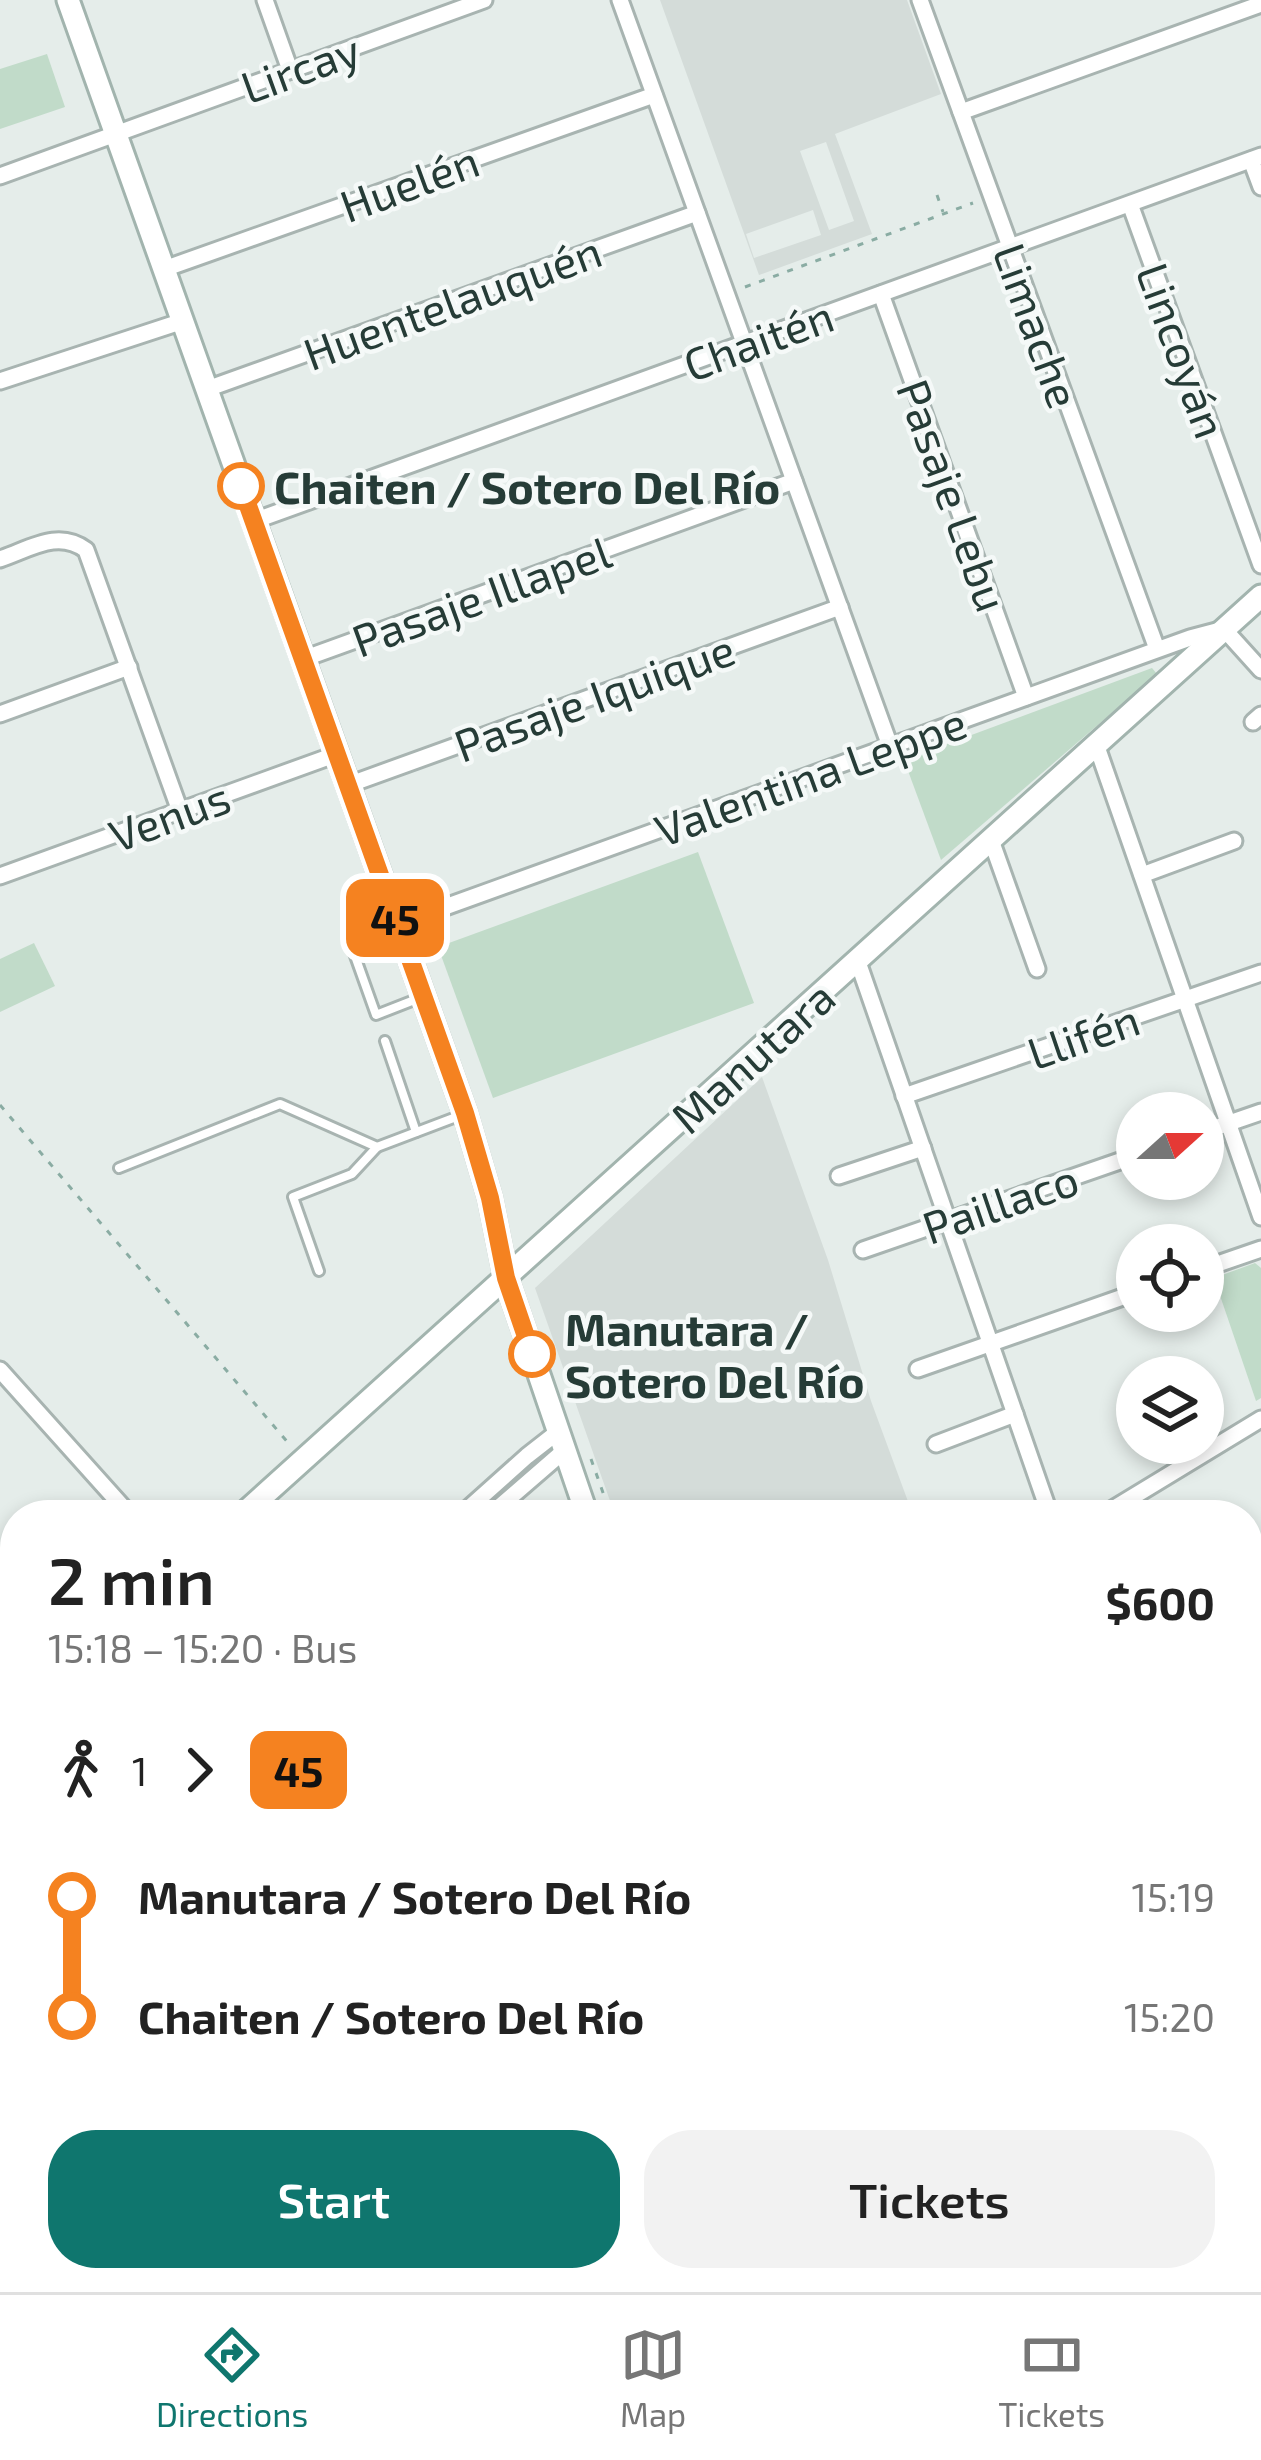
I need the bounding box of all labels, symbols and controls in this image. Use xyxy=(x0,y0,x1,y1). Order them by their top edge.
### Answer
street label: Lircay xyxy=(233,21,367,113)
street label: Huelén xyxy=(332,132,486,232)
street label: Huentelauquén xyxy=(296,222,608,380)
street label: Limache xyxy=(983,236,1093,414)
street label: Lincoyán xyxy=(1127,255,1239,445)
street label: Chaitén xyxy=(676,287,840,391)
street label: Pasaje Lebu xyxy=(886,372,1021,619)
place label: Chaiten / Sotero Del Río xyxy=(274,459,780,513)
marker: Chaiten / Sotero Del Río xyxy=(219,464,263,508)
street label: Pasaje Illapel xyxy=(344,523,618,668)
street label: Pasaje Iquique xyxy=(447,620,742,773)
street label: Valentina Leppe xyxy=(647,694,973,856)
street label: Venus xyxy=(101,768,237,862)
line badge: 45 xyxy=(341,879,449,957)
text: 45 xyxy=(370,893,420,943)
street label: Manutara xyxy=(659,969,845,1143)
street label: Llifén xyxy=(1020,991,1146,1079)
north arrow xyxy=(1116,1092,1224,1200)
map controls xyxy=(1116,1092,1224,1464)
street label: Paillaco xyxy=(915,1150,1085,1254)
button: locate xyxy=(1116,1224,1224,1332)
place label: Manutara / Sotero Del Río xyxy=(565,1301,864,1407)
marker: Manutara / Sotero Del Río xyxy=(510,1332,554,1376)
button: layers xyxy=(1116,1356,1224,1464)
text: 2 min xyxy=(48,1539,215,1618)
text: $600 xyxy=(1106,1575,1215,1629)
text: 15:18 – 15:20 · Bus xyxy=(48,1624,357,1671)
icon: walk xyxy=(48,1737,114,1803)
icon: forward xyxy=(166,1737,232,1803)
text: 45 xyxy=(274,1745,323,1795)
text: 1 xyxy=(132,1747,148,1794)
text: Manutara / Sotero Del Río xyxy=(138,1869,691,1923)
text: 15:19 xyxy=(1132,1873,1215,1920)
text: Chaiten / Sotero Del Río xyxy=(138,1989,644,2043)
text: 15:20 xyxy=(1124,1993,1215,2040)
button: Start xyxy=(48,2130,620,2268)
button: Tickets xyxy=(644,2130,1215,2268)
tab: Directions xyxy=(156,2322,308,2434)
tab: Map xyxy=(620,2322,686,2434)
tab: Tickets xyxy=(998,2322,1105,2434)

